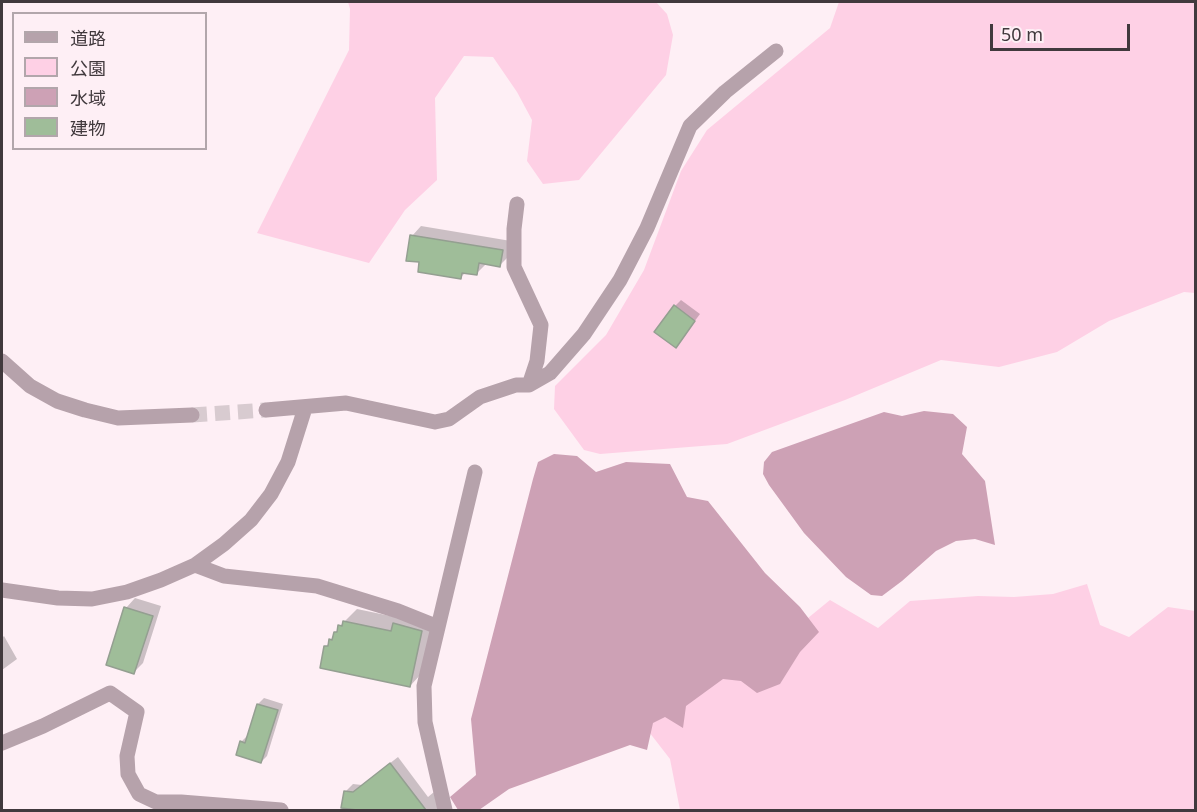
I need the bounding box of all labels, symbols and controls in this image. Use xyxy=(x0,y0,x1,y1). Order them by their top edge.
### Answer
legend xyxy=(12,12,207,150)
scale bar xyxy=(993,12,1132,50)
text: 50 m xyxy=(1001,22,1043,46)
text: 道路 xyxy=(70,26,106,50)
text: 公園 xyxy=(70,56,106,80)
text: 水域 xyxy=(70,86,106,110)
text: 建物 xyxy=(70,116,106,140)

